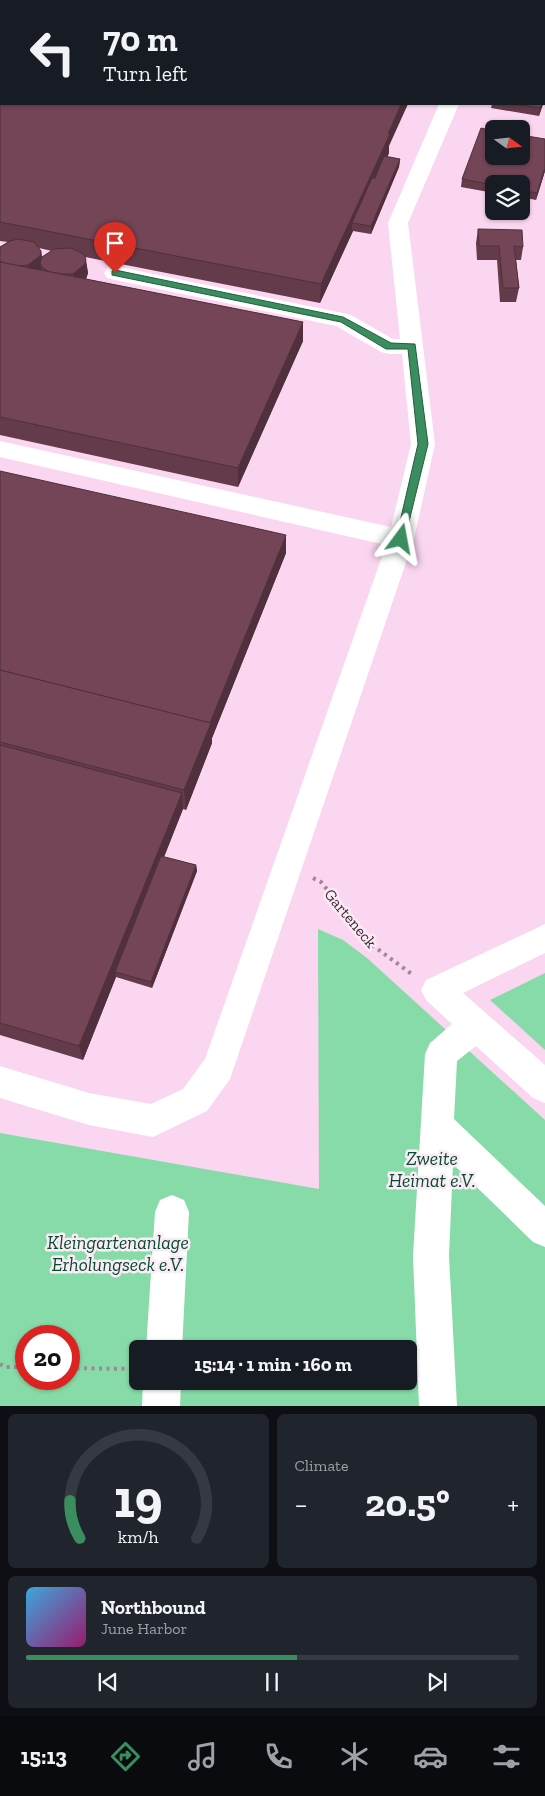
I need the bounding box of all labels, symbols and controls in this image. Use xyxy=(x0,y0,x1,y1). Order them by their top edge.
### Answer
text: 70 m xyxy=(103,18,178,60)
icon: left xyxy=(20,20,85,85)
text: Turn left xyxy=(103,60,187,87)
north arrow xyxy=(485,120,530,165)
map controls xyxy=(485,120,530,220)
button: layers xyxy=(485,175,530,220)
pin xyxy=(94,222,136,273)
icon: arrive xyxy=(101,229,129,257)
position arrow xyxy=(374,512,426,564)
street label: Garteneck xyxy=(320,885,381,952)
park label: Zweite Heimat e.V. xyxy=(388,1147,476,1192)
park label: Kleingartenanlage Erholungseck e.V. xyxy=(47,1231,189,1276)
speed limit sign: 20 xyxy=(15,1325,80,1390)
text: 15:14 · 1 min · 160 m xyxy=(194,1353,352,1376)
text: Climate xyxy=(295,1456,349,1475)
text: 19 xyxy=(114,1468,163,1530)
text: 20.5° xyxy=(365,1480,450,1526)
text: − xyxy=(295,1488,308,1521)
text: + xyxy=(507,1488,519,1521)
text: km/h xyxy=(118,1526,159,1548)
text: Northbound xyxy=(101,1596,206,1619)
text: June Harbor xyxy=(101,1619,187,1638)
icon: previous xyxy=(94,1668,122,1696)
icon: pause xyxy=(258,1668,286,1696)
icon: next xyxy=(423,1668,451,1696)
icon: directions xyxy=(108,1739,143,1774)
icon: music xyxy=(185,1739,220,1774)
icon: phone xyxy=(261,1739,296,1774)
icon: climate xyxy=(337,1739,372,1774)
icon: car xyxy=(413,1739,448,1774)
icon: filters xyxy=(489,1739,524,1774)
text: 15:13 xyxy=(21,1743,67,1770)

